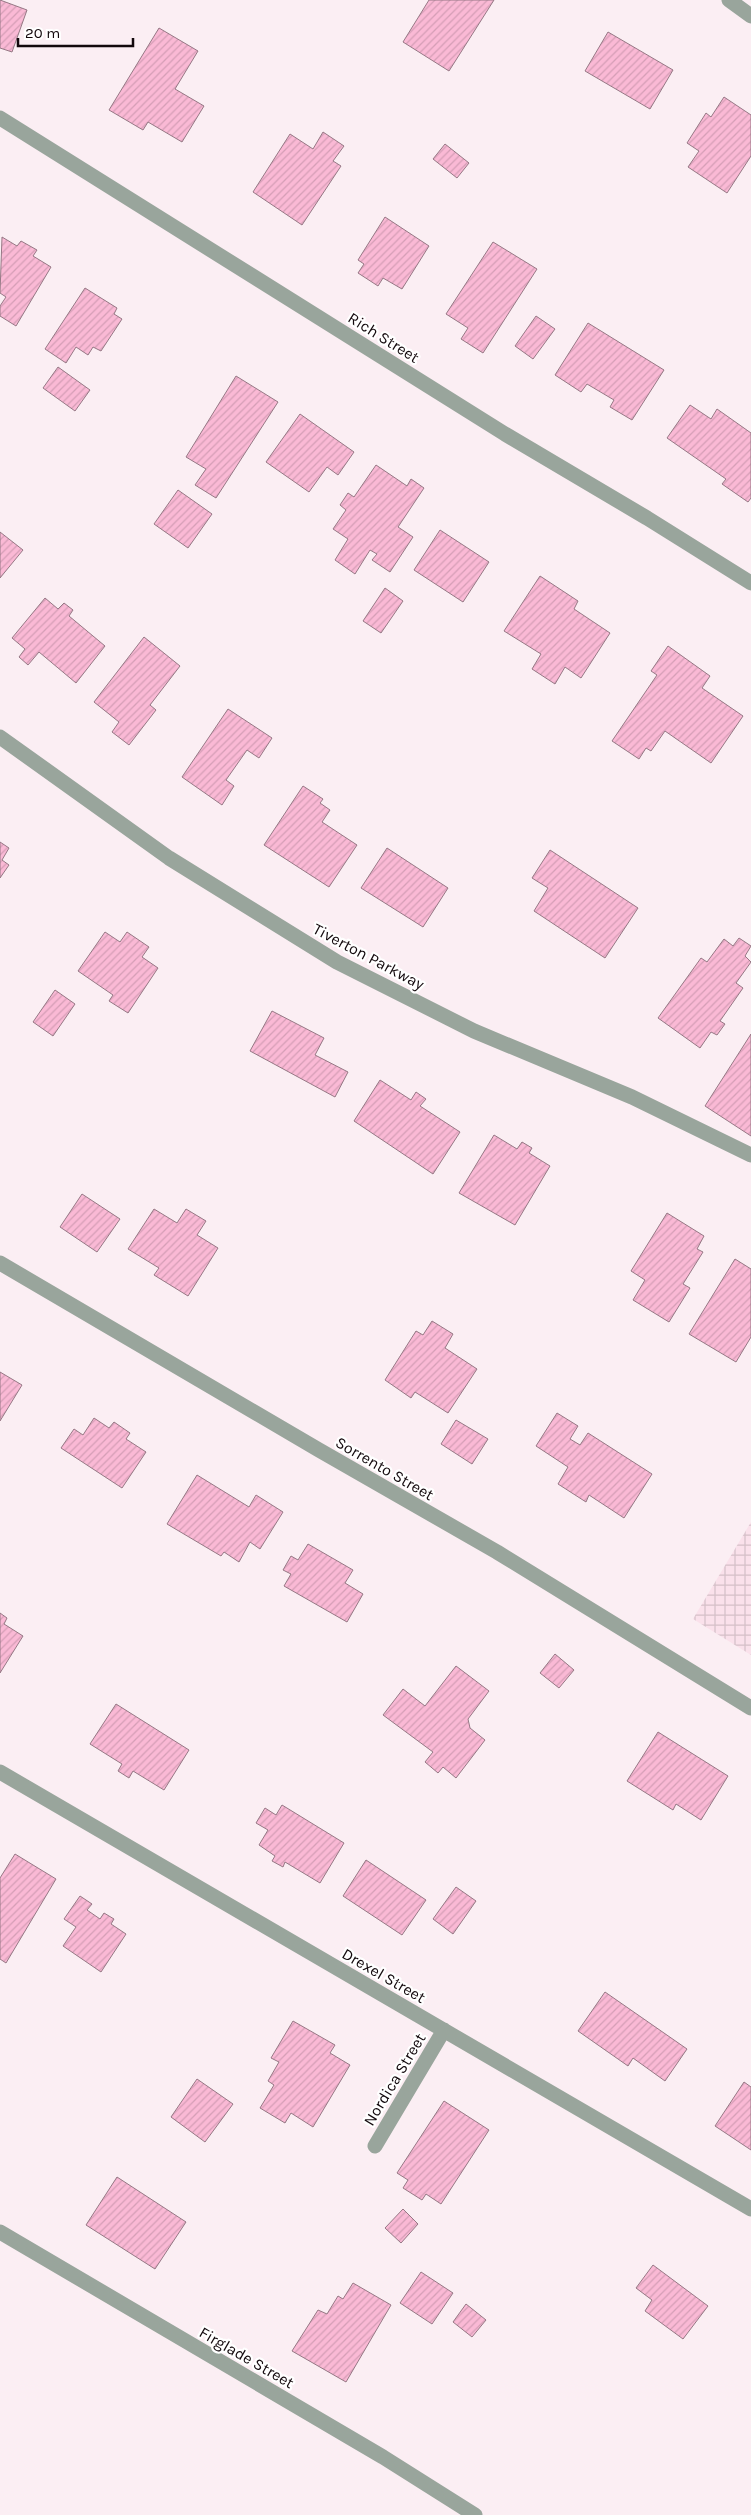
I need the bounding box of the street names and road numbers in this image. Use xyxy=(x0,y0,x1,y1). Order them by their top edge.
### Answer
street label: Rich Street xyxy=(345,308,423,367)
street label: Tiverton Parkway xyxy=(310,919,428,994)
street label: Sorrento Street xyxy=(332,1433,437,1504)
street label: Drexel Street xyxy=(339,1944,429,2007)
street label: Nordica Street xyxy=(359,2030,429,2129)
street label: Firglade Street xyxy=(196,2323,298,2392)

